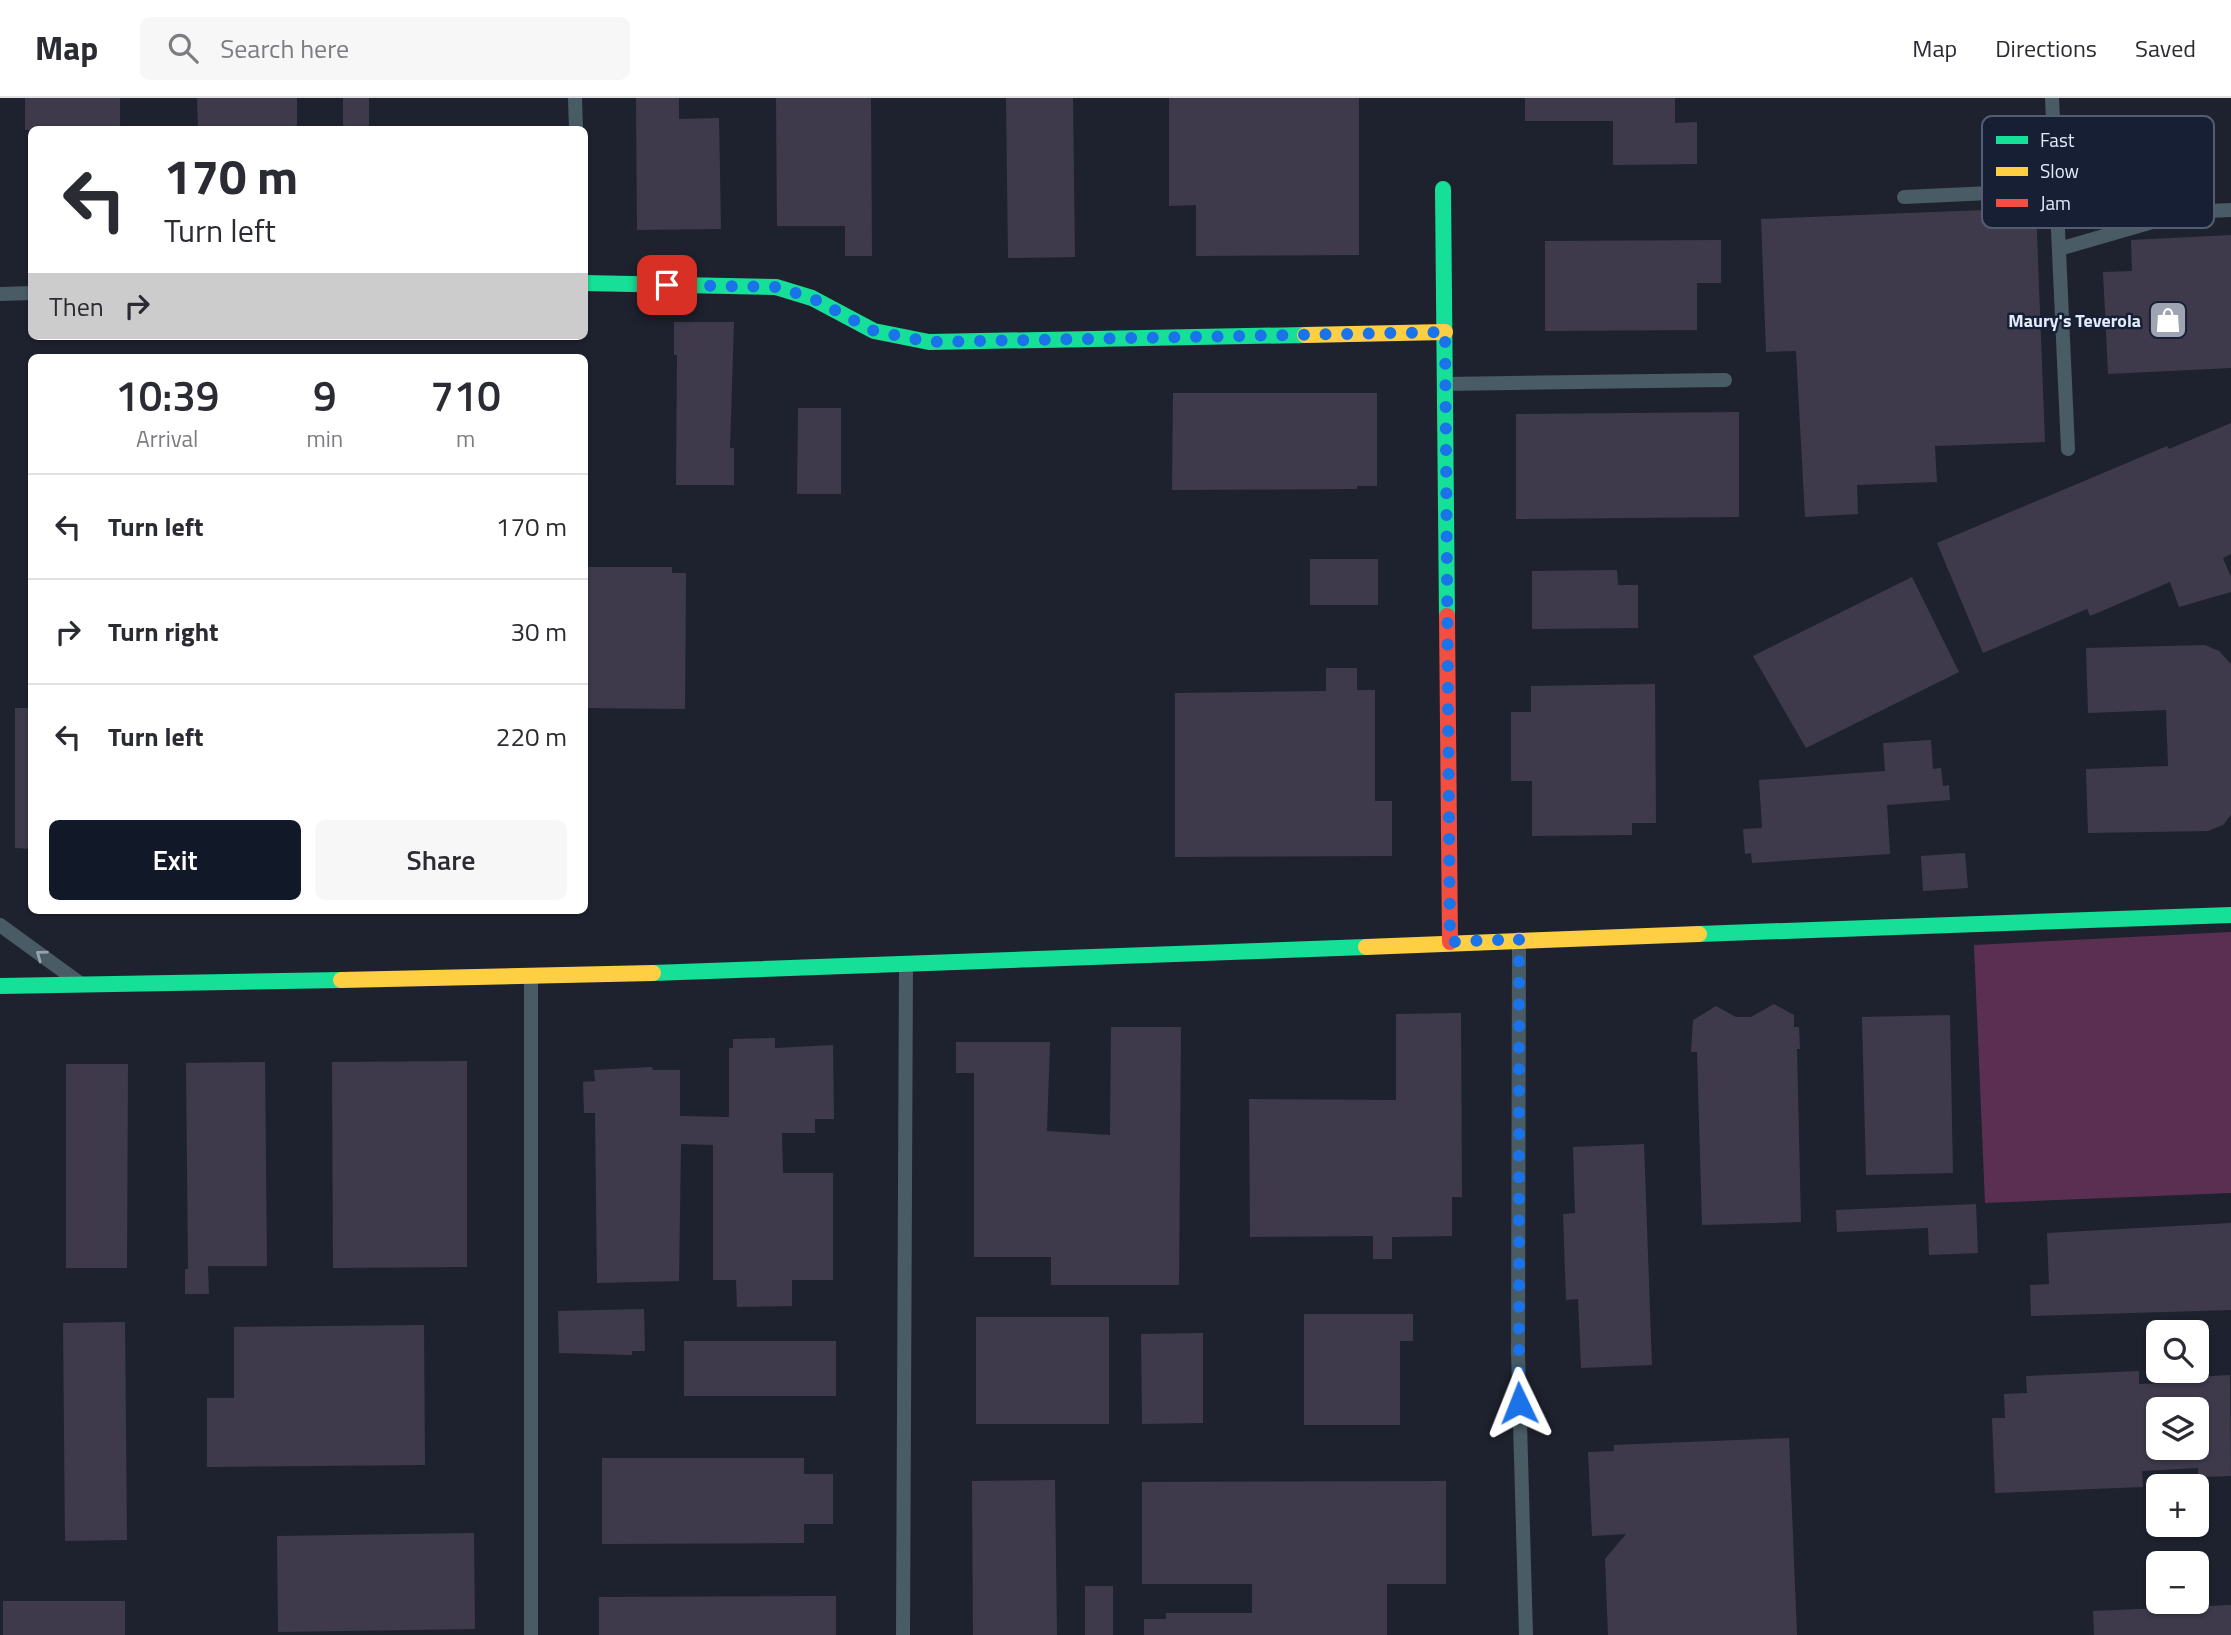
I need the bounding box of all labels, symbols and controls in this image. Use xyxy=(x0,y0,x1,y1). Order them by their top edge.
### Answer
search box xyxy=(140,17,630,80)
text: Map xyxy=(35,23,98,73)
icon: search xyxy=(164,29,202,67)
text: Search here xyxy=(220,29,349,68)
text: Map xyxy=(1912,30,1957,66)
text: Directions xyxy=(1995,30,2097,66)
text: Saved xyxy=(2135,30,2196,66)
legend xyxy=(1982,116,2214,228)
text: Fast xyxy=(2040,125,2075,154)
text: 170 m xyxy=(164,138,298,213)
icon: left xyxy=(49,154,140,245)
text: Slow xyxy=(2040,156,2079,185)
text: Jam xyxy=(2040,188,2071,217)
text: Turn left xyxy=(164,206,276,254)
pin xyxy=(637,255,697,315)
icon: arrive xyxy=(648,266,686,304)
text: Then xyxy=(49,287,104,326)
icon: right xyxy=(118,287,156,325)
shop icon: Maury's Teverola xyxy=(2147,299,2189,341)
place label: Maury's Teverola xyxy=(2008,307,2141,334)
text: 10:39 xyxy=(115,363,219,427)
text: 9 xyxy=(313,363,337,427)
text: 710 xyxy=(430,363,501,427)
text: Arrival xyxy=(136,421,198,456)
text: min xyxy=(306,421,343,456)
text: m xyxy=(456,421,475,456)
text: Turn left xyxy=(108,507,203,546)
text: 170 m xyxy=(496,507,567,546)
icon: left xyxy=(49,508,87,546)
text: Turn right xyxy=(108,612,219,651)
text: 30 m xyxy=(510,612,567,651)
icon: right xyxy=(49,613,87,651)
text: Turn left xyxy=(108,717,203,756)
text: 220 m xyxy=(496,717,567,756)
icon: left xyxy=(49,718,87,756)
button: Exit xyxy=(49,820,301,900)
button: Share xyxy=(315,820,567,900)
one-way arrow xyxy=(36,951,48,964)
map controls xyxy=(2146,1320,2209,1614)
button: search xyxy=(2146,1320,2209,1383)
position arrow xyxy=(1482,1366,1556,1440)
button: layers xyxy=(2146,1397,2209,1460)
button: + xyxy=(2146,1474,2209,1537)
button: − xyxy=(2146,1551,2209,1614)

